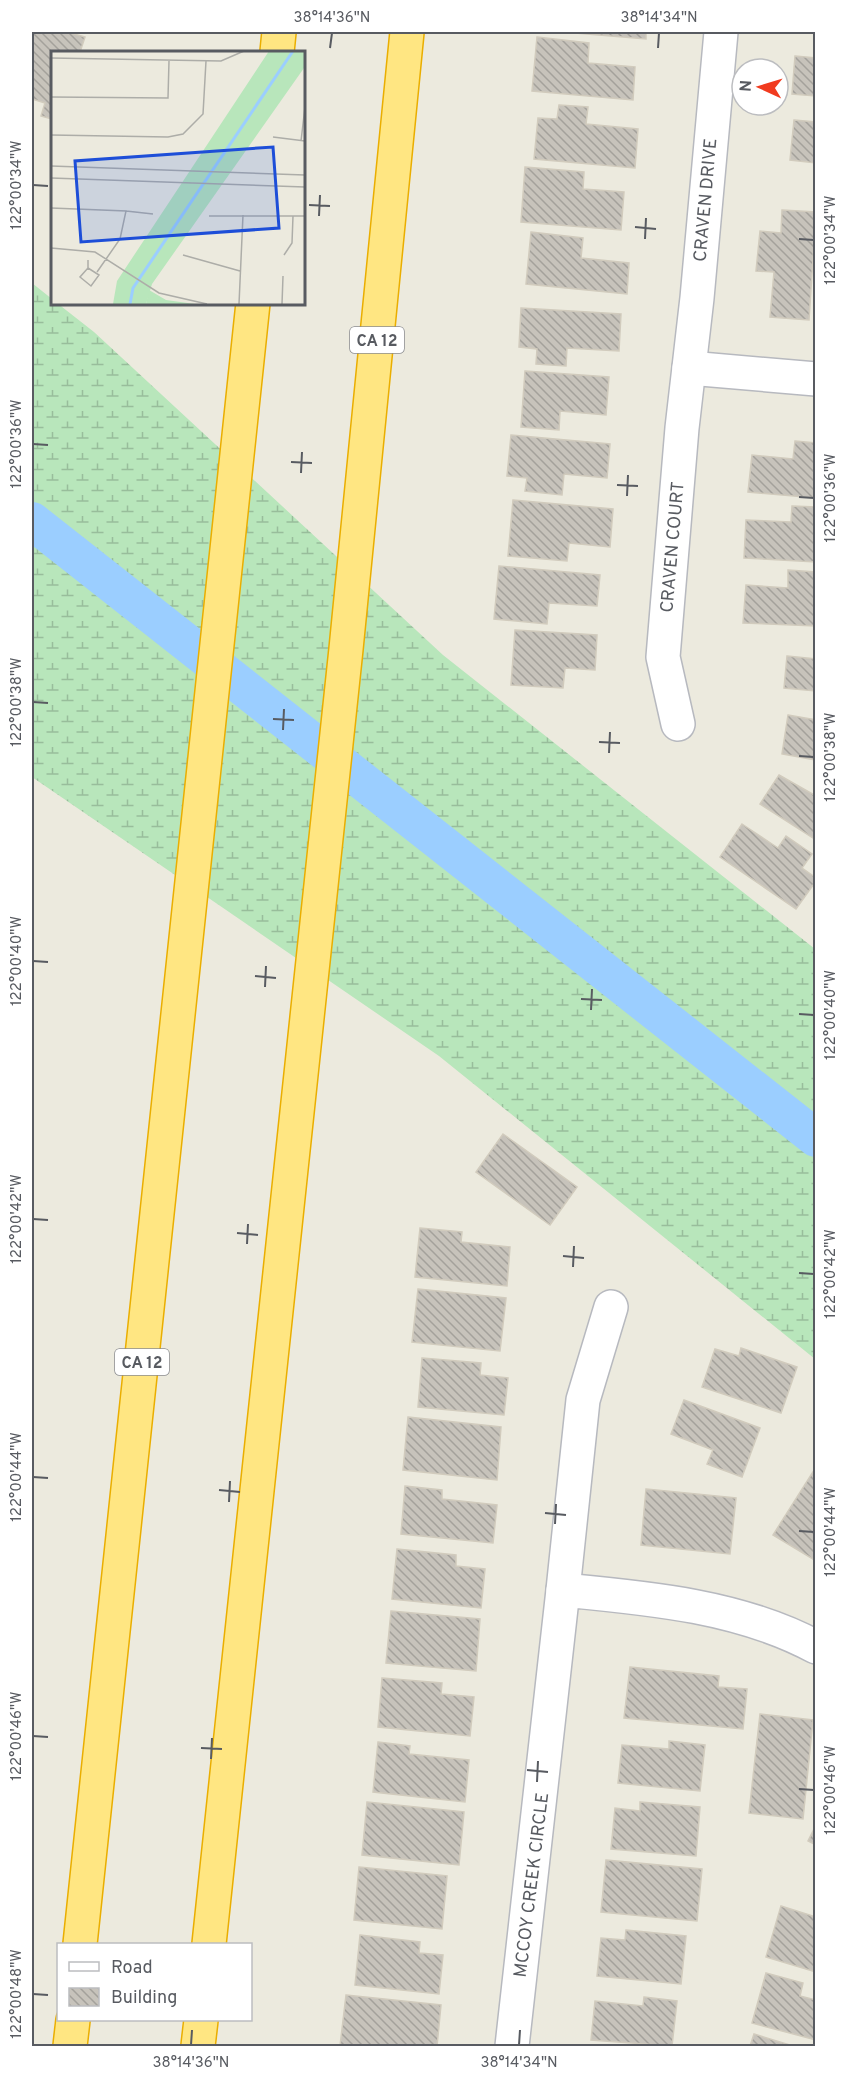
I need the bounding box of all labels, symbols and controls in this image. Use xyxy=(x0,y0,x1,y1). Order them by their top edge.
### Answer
text: 38°14'36"N xyxy=(294,9,370,28)
text: 38°14'34"N xyxy=(620,9,698,28)
inset map xyxy=(51,51,304,304)
north arrow xyxy=(730,57,790,117)
text: N xyxy=(737,80,757,93)
street label: CRAVEN DRIVE xyxy=(690,137,723,263)
text: 122°00'34"W xyxy=(8,140,27,230)
text: 122°00'34"W xyxy=(822,195,841,285)
road number: CA 12 xyxy=(350,327,404,353)
text: 122°00'36"W xyxy=(8,399,27,489)
text: 122°00'36"W xyxy=(822,453,841,543)
street label: CRAVEN COURT xyxy=(656,481,691,614)
text: 122°00'38"W xyxy=(8,657,27,747)
text: 122°00'38"W xyxy=(822,712,841,802)
text: 122°00'40"W xyxy=(8,916,27,1006)
text: 122°00'40"W xyxy=(822,970,841,1060)
text: 122°00'42"W xyxy=(8,1174,27,1264)
text: 122°00'42"W xyxy=(822,1229,841,1319)
road number: CA 12 xyxy=(115,1349,169,1375)
text: 122°00'44"W xyxy=(8,1432,27,1522)
text: 122°00'44"W xyxy=(822,1487,841,1577)
text: 122°00'46"W xyxy=(8,1691,27,1781)
text: 122°00'46"W xyxy=(822,1745,841,1835)
street label: MCCOY CREEK CIRCLE xyxy=(510,1791,555,1979)
legend xyxy=(57,1943,252,2021)
text: 122°00'48"W xyxy=(8,1949,27,2039)
text: Road xyxy=(111,1957,153,1980)
text: Building xyxy=(111,1987,177,2010)
text: 38°14'36"N xyxy=(153,2054,229,2073)
text: 38°14'34"N xyxy=(480,2054,558,2073)

